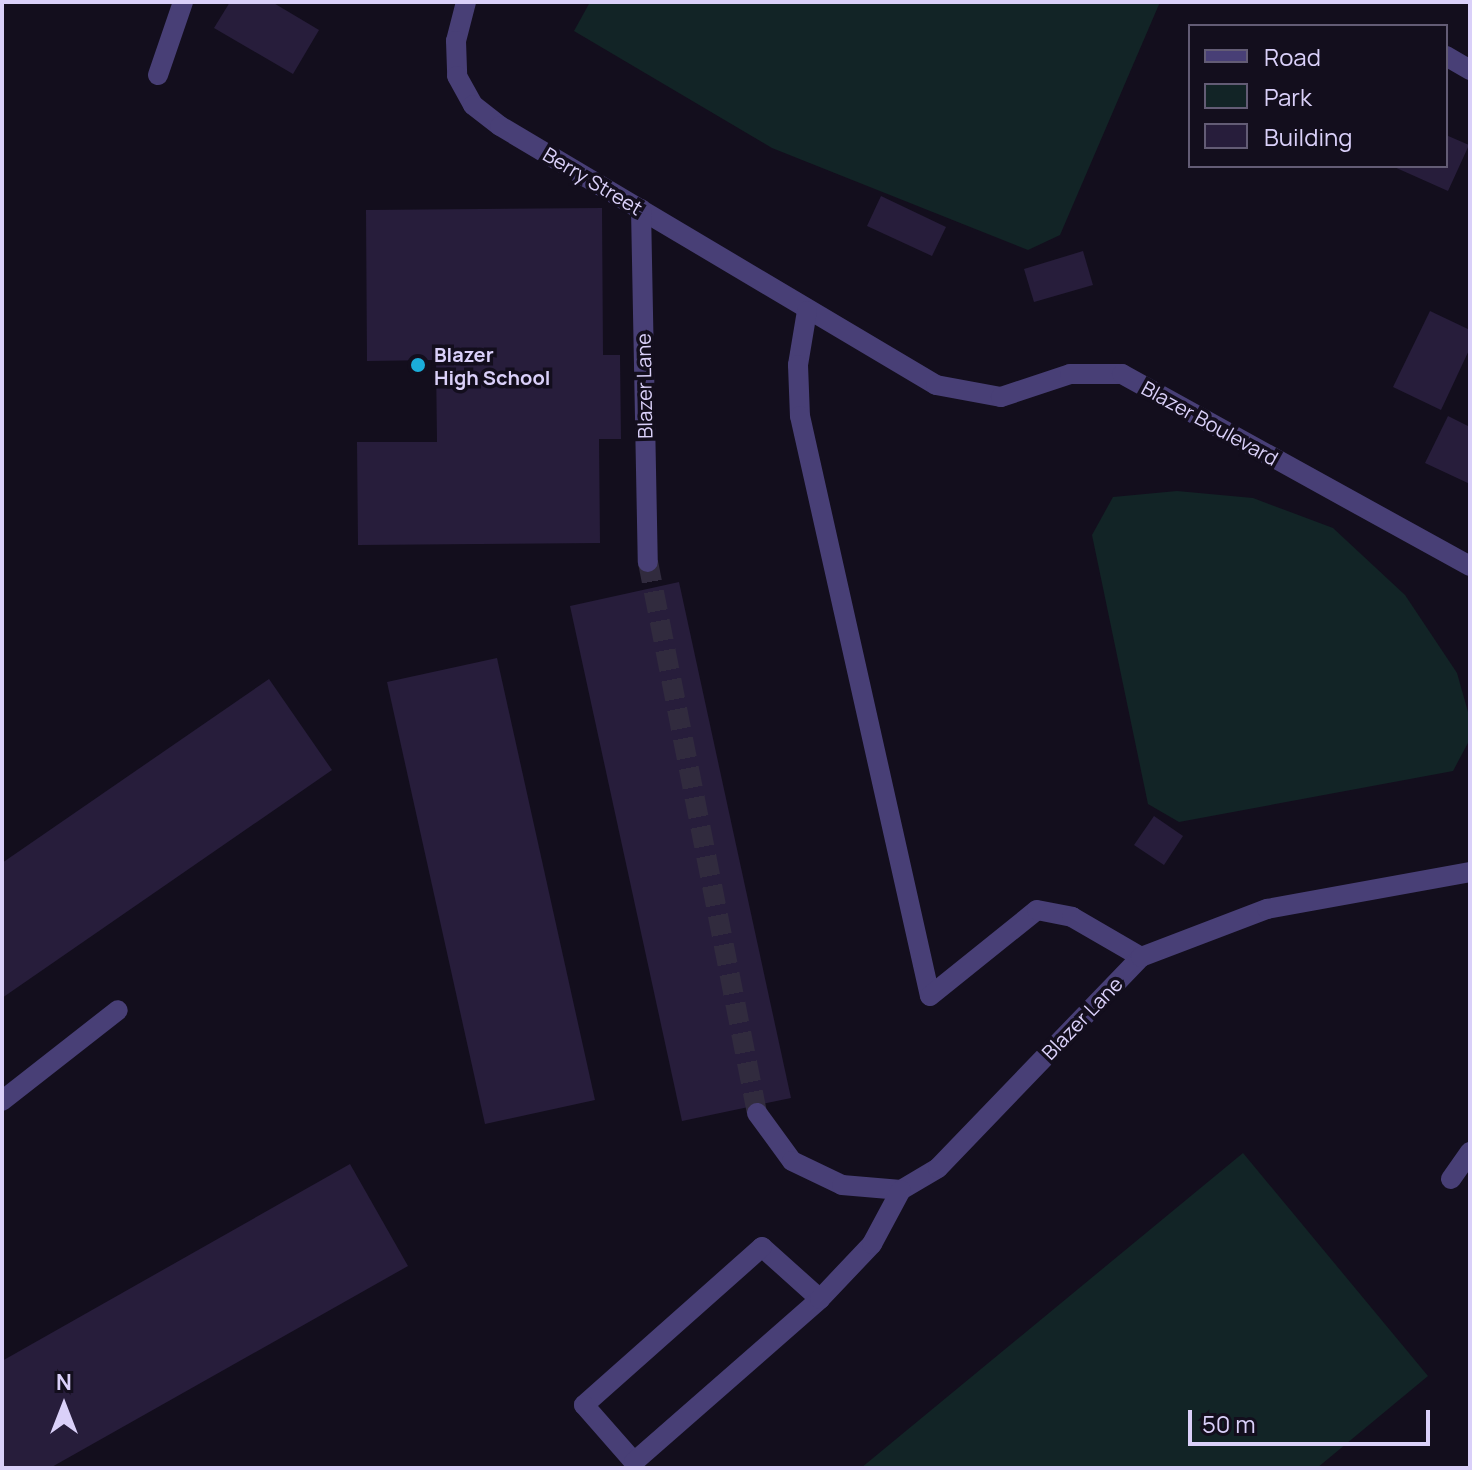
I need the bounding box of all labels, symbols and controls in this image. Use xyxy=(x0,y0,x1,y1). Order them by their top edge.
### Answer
legend xyxy=(1188,24,1448,168)
text: Road xyxy=(1264,40,1321,73)
text: Park xyxy=(1264,80,1312,113)
text: Building xyxy=(1264,120,1352,153)
street label: Berry Street xyxy=(539,142,647,220)
street label: Blazer Lane xyxy=(631,333,657,439)
place label: Blazer High School xyxy=(434,342,550,389)
marker: Blazer High School xyxy=(409,356,427,374)
street label: Blazer Boulevard xyxy=(1138,376,1282,470)
street label: Blazer Lane xyxy=(1037,972,1127,1064)
north arrow xyxy=(24,1366,104,1446)
text: N xyxy=(56,1367,72,1397)
scale bar xyxy=(1192,1394,1434,1444)
text: 50 m xyxy=(1202,1407,1256,1440)

